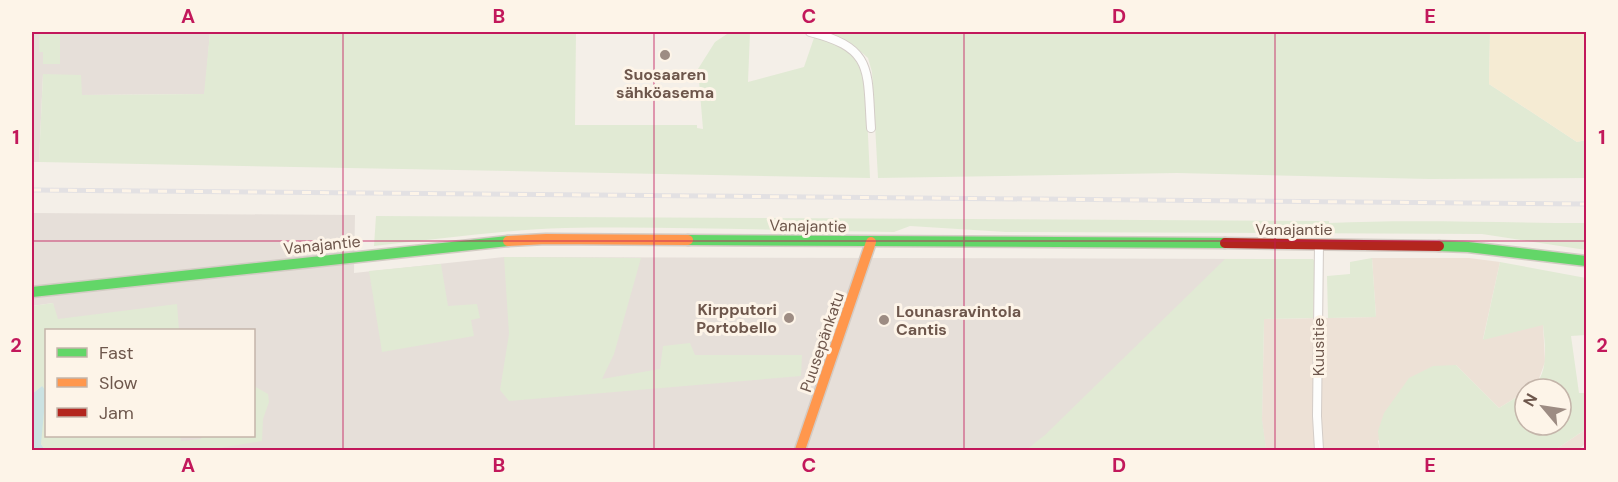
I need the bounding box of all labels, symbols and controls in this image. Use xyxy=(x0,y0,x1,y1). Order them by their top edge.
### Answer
text: A xyxy=(181,3,195,29)
text: B xyxy=(493,3,505,29)
text: C xyxy=(802,3,816,29)
text: D xyxy=(1112,3,1126,29)
text: E xyxy=(1424,3,1436,29)
marker: Suosaaren sähköasema xyxy=(658,48,672,62)
place label: Suosaaren sähköasema xyxy=(616,64,714,103)
text: 1 xyxy=(12,124,20,150)
text: 1 xyxy=(1598,124,1606,150)
street label: Vanajantie xyxy=(769,215,847,237)
street label: Vanajantie xyxy=(1255,219,1333,240)
street label: Vanajantie xyxy=(282,231,362,259)
street label: Puusepänkatu xyxy=(795,289,849,395)
place label: Kirpputori Portobello xyxy=(696,299,777,338)
place label: Lounasravintola Cantis xyxy=(896,301,1021,340)
marker: Kirpputori Portobello xyxy=(782,311,796,325)
marker: Lounasravintola Cantis xyxy=(877,313,891,327)
street label: Kuusitie xyxy=(1308,318,1329,376)
legend xyxy=(45,329,255,437)
text: 2 xyxy=(10,332,22,358)
text: 2 xyxy=(1596,332,1608,358)
text: Fast xyxy=(99,341,134,365)
text: Slow xyxy=(99,371,138,395)
north arrow xyxy=(1513,377,1573,437)
text: N xyxy=(1518,390,1542,410)
text: Jam xyxy=(99,401,134,425)
text: A xyxy=(181,452,195,478)
text: B xyxy=(493,452,505,478)
text: C xyxy=(802,452,816,478)
text: D xyxy=(1112,452,1126,478)
text: E xyxy=(1424,452,1436,478)

